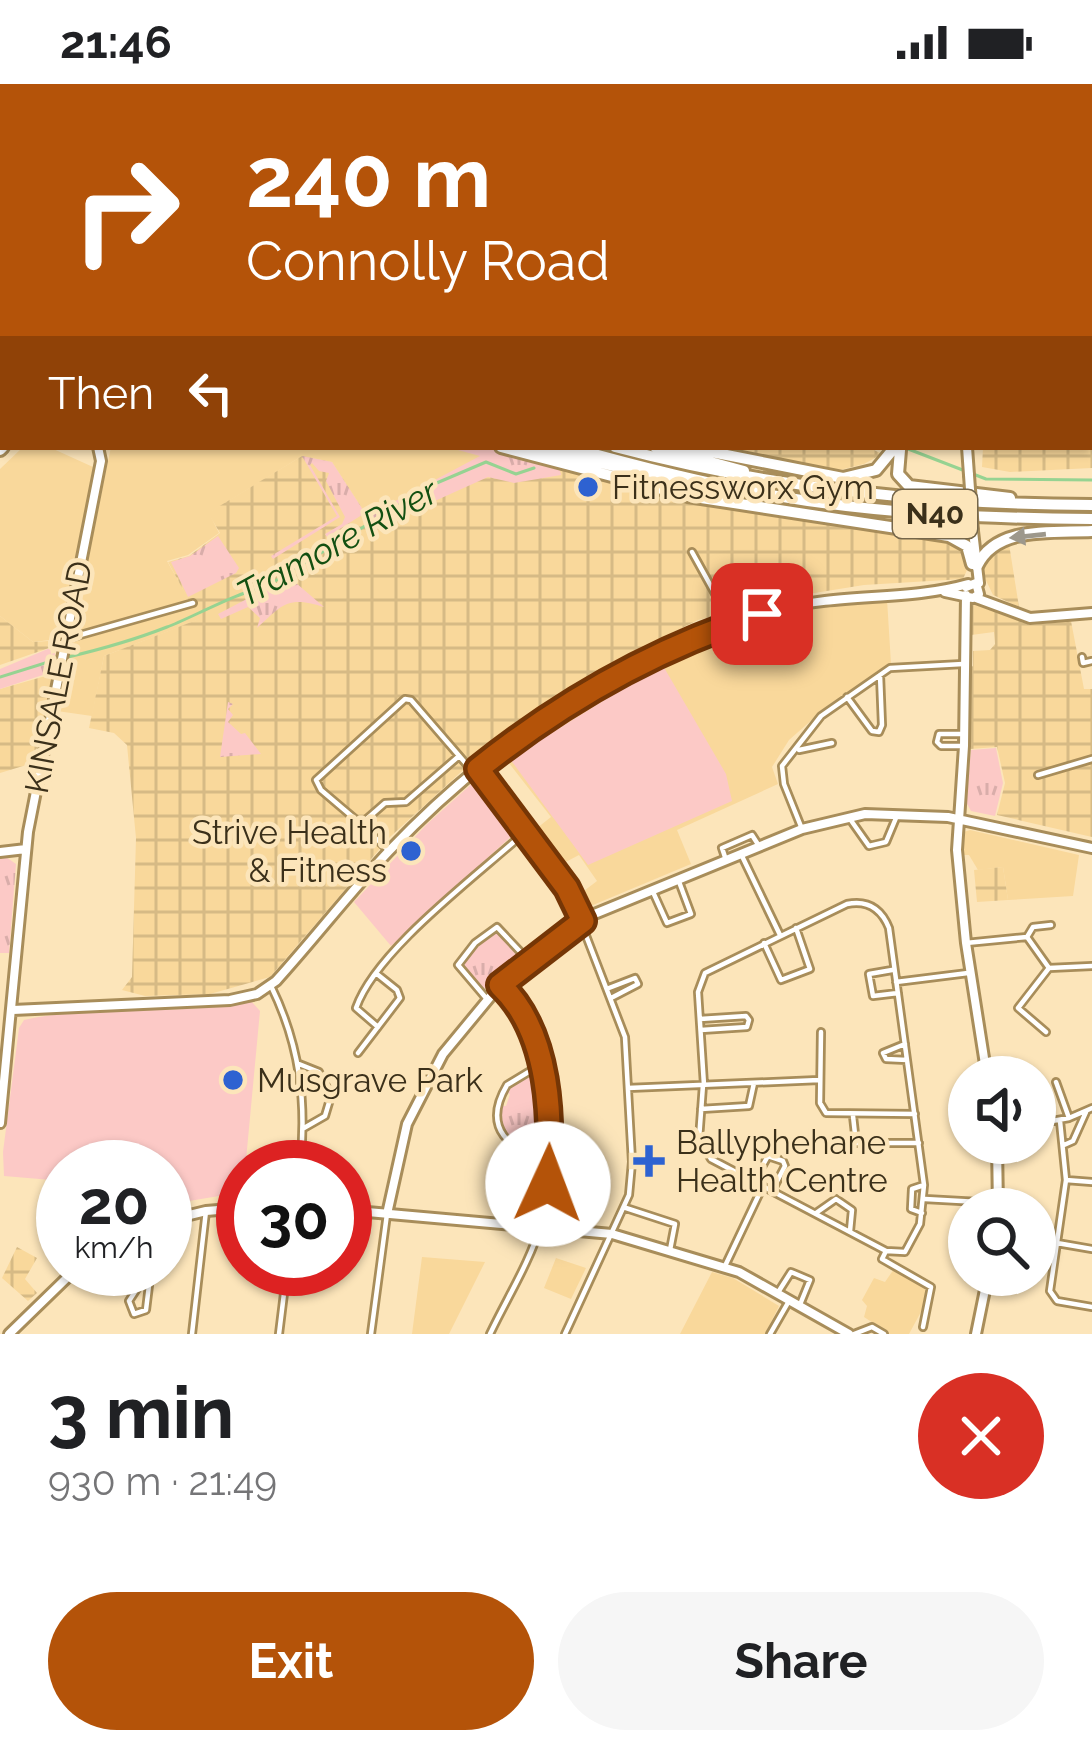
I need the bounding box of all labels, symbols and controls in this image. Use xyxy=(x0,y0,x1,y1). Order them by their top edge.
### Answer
text: 21:46 xyxy=(60,16,172,69)
text: 240 m xyxy=(246,128,491,227)
icon: right xyxy=(48,132,204,288)
text: Connolly Road xyxy=(246,229,610,293)
icon: left xyxy=(178,360,244,426)
text: Then xyxy=(48,367,154,420)
place label: Fitnessworx Gym xyxy=(612,468,874,507)
water label: Tramore River xyxy=(229,469,446,614)
marker: Fitnessworx Gym xyxy=(575,474,601,500)
road number: N40 xyxy=(893,490,977,538)
one-way arrow xyxy=(1009,527,1046,546)
street label: KINSALE ROAD xyxy=(17,558,100,797)
pin xyxy=(711,563,813,665)
icon: arrive xyxy=(729,581,795,647)
place label: Strive Health & Fitness xyxy=(192,813,387,890)
marker: Strive Health & Fitness xyxy=(398,838,424,864)
map controls xyxy=(948,1056,1056,1296)
button: sound xyxy=(948,1056,1056,1164)
place label: Musgrave Park xyxy=(257,1061,484,1100)
marker: Musgrave Park xyxy=(220,1067,246,1093)
position arrow xyxy=(485,1121,611,1247)
place label: Ballyphehane Health Centre xyxy=(676,1123,888,1200)
speed limit sign: 30 xyxy=(216,1140,372,1296)
marker: Ballyphehane Health Centre xyxy=(633,1145,665,1177)
text: 20 xyxy=(79,1168,149,1238)
button: search xyxy=(948,1188,1056,1296)
text: km/h xyxy=(74,1230,154,1265)
text: 3 min xyxy=(48,1370,234,1455)
button: close xyxy=(918,1373,1044,1499)
text: 930 m · 21:49 xyxy=(48,1458,277,1504)
button: Exit xyxy=(48,1592,534,1730)
button: Share xyxy=(558,1592,1044,1730)

